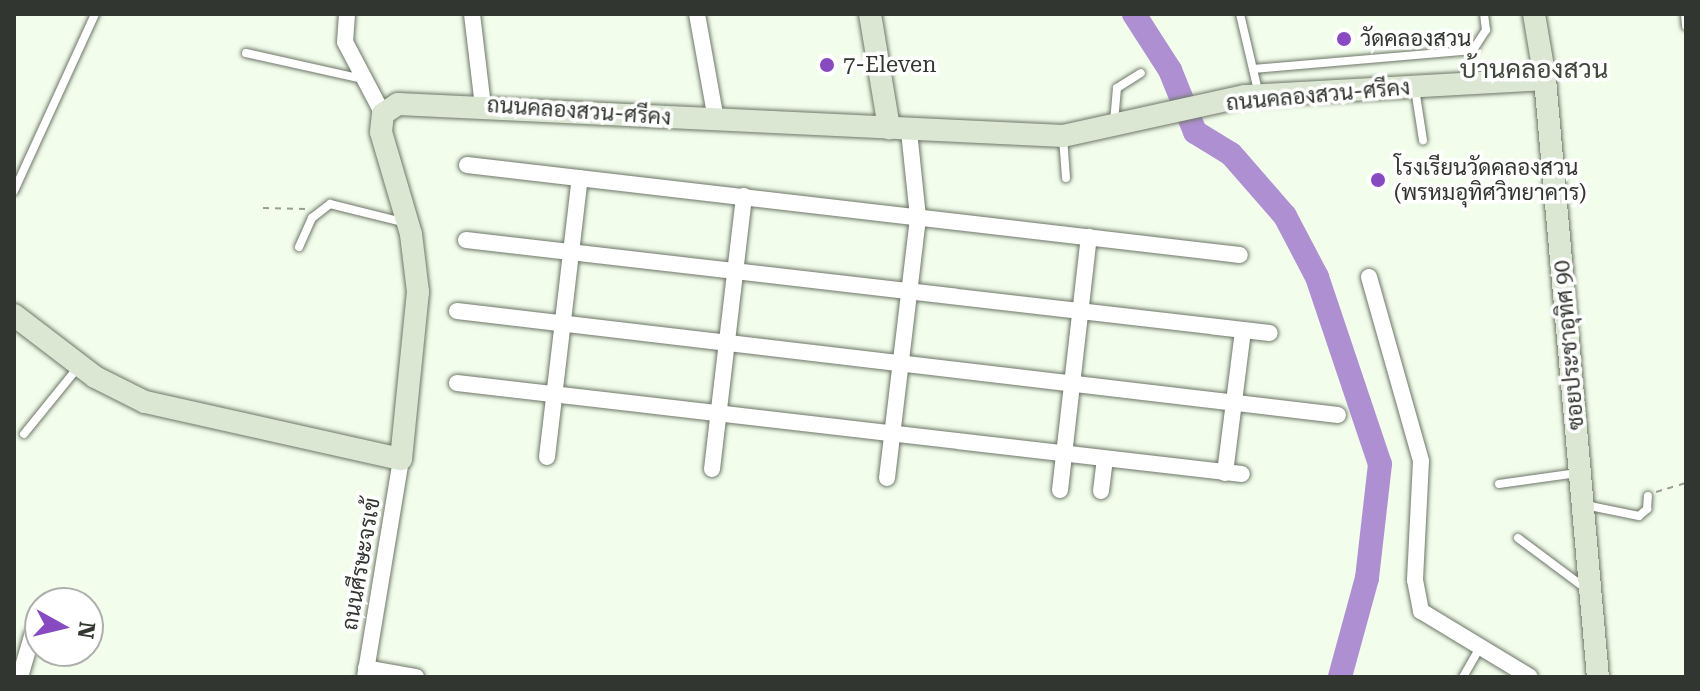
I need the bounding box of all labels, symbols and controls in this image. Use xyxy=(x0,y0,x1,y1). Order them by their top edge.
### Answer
place label: วัดคลองสวน xyxy=(1360,26,1471,52)
marker: วัดคลองสวน xyxy=(1335,30,1353,48)
place label: 7-Eleven xyxy=(843,52,936,78)
district label: บ้านคลองสวน xyxy=(1460,54,1608,86)
marker: 7-Eleven xyxy=(818,56,836,74)
street label: ถนนคลองสวน-ศรีคง xyxy=(1225,74,1411,116)
street label: ถนนคลองสวน-ศรีคง xyxy=(486,91,672,131)
place label: โรงเรียนวัดคลองสวน (พรหมอุทิศวิทยาคาร) xyxy=(1394,154,1587,206)
marker: โรงเรียนวัดคลองสวน (พรหมอุทิศวิทยาคาร) xyxy=(1369,171,1387,189)
street label: ซอยประชาอุทิศ 90 xyxy=(1548,259,1590,431)
street label: ถนนศีรษะจรเข้ xyxy=(336,496,386,632)
north arrow xyxy=(24,587,104,667)
text: N xyxy=(73,620,100,640)

